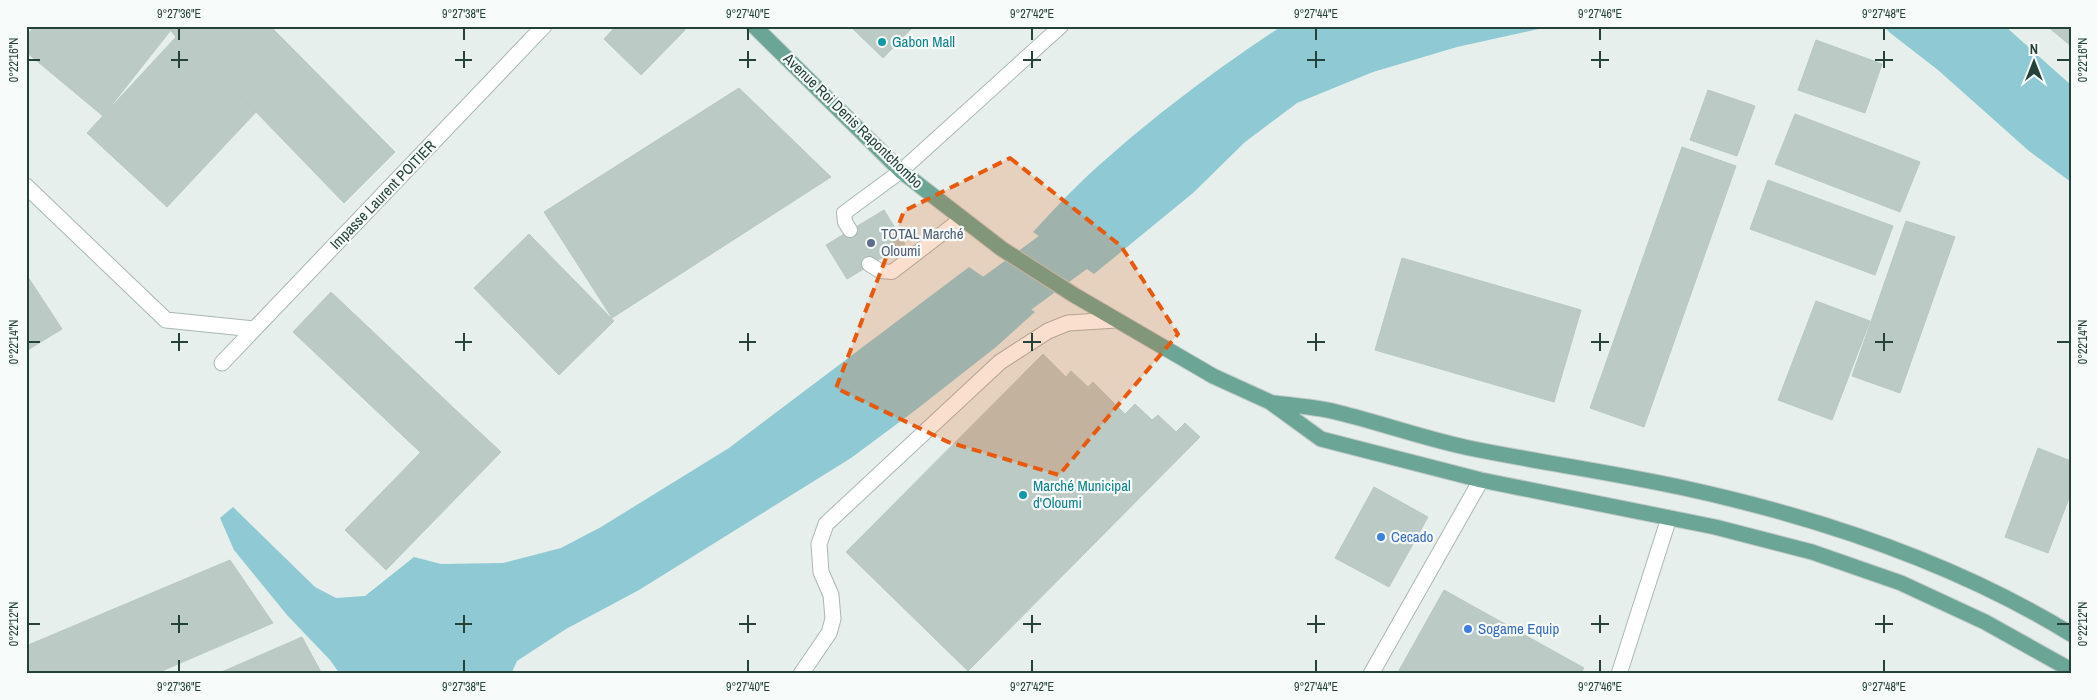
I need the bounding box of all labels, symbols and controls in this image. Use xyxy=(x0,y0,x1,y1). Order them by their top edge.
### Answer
text: 9°27'36"E xyxy=(157,6,201,22)
text: 9°27'38"E xyxy=(442,6,486,22)
text: 9°27'40"E xyxy=(726,6,770,22)
text: 9°27'42"E xyxy=(1010,6,1054,22)
text: 9°27'44"E xyxy=(1294,6,1338,22)
text: 9°27'46"E xyxy=(1578,6,1622,22)
text: 9°27'48"E xyxy=(1862,6,1906,22)
place label: Gabon Mall xyxy=(892,31,955,52)
marker: Gabon Mall xyxy=(876,36,888,48)
text: 0°22'16"N xyxy=(6,38,22,82)
north arrow xyxy=(2010,38,2060,88)
text: 0°22'16"N xyxy=(2075,38,2091,82)
text: N xyxy=(2030,40,2038,58)
street label: Avenue Roi Denis Rapontchombo xyxy=(778,48,928,193)
street label: Impasse Laurent POITIER xyxy=(325,135,440,254)
place label: TOTAL Marché Oloumi xyxy=(881,223,964,261)
marker: TOTAL Marché Oloumi xyxy=(865,237,877,249)
text: 0°22'14"N xyxy=(6,320,22,364)
text: 0°22'14"N xyxy=(2075,320,2091,364)
place label: Marché Municipal d'Oloumi xyxy=(1033,475,1131,513)
marker: Marché Municipal d'Oloumi xyxy=(1017,489,1029,501)
place label: Cecado xyxy=(1391,526,1434,547)
marker: Cecado xyxy=(1375,531,1387,543)
text: 0°22'12"N xyxy=(6,602,22,646)
text: 0°22'12"N xyxy=(2075,602,2091,646)
place label: Sogame Equip xyxy=(1478,618,1560,639)
marker: Sogame Equip xyxy=(1462,623,1474,635)
text: 9°27'36"E xyxy=(157,679,201,695)
text: 9°27'38"E xyxy=(442,679,486,695)
text: 9°27'40"E xyxy=(726,679,770,695)
text: 9°27'42"E xyxy=(1010,679,1054,695)
text: 9°27'44"E xyxy=(1294,679,1338,695)
text: 9°27'46"E xyxy=(1578,679,1622,695)
text: 9°27'48"E xyxy=(1862,679,1906,695)

